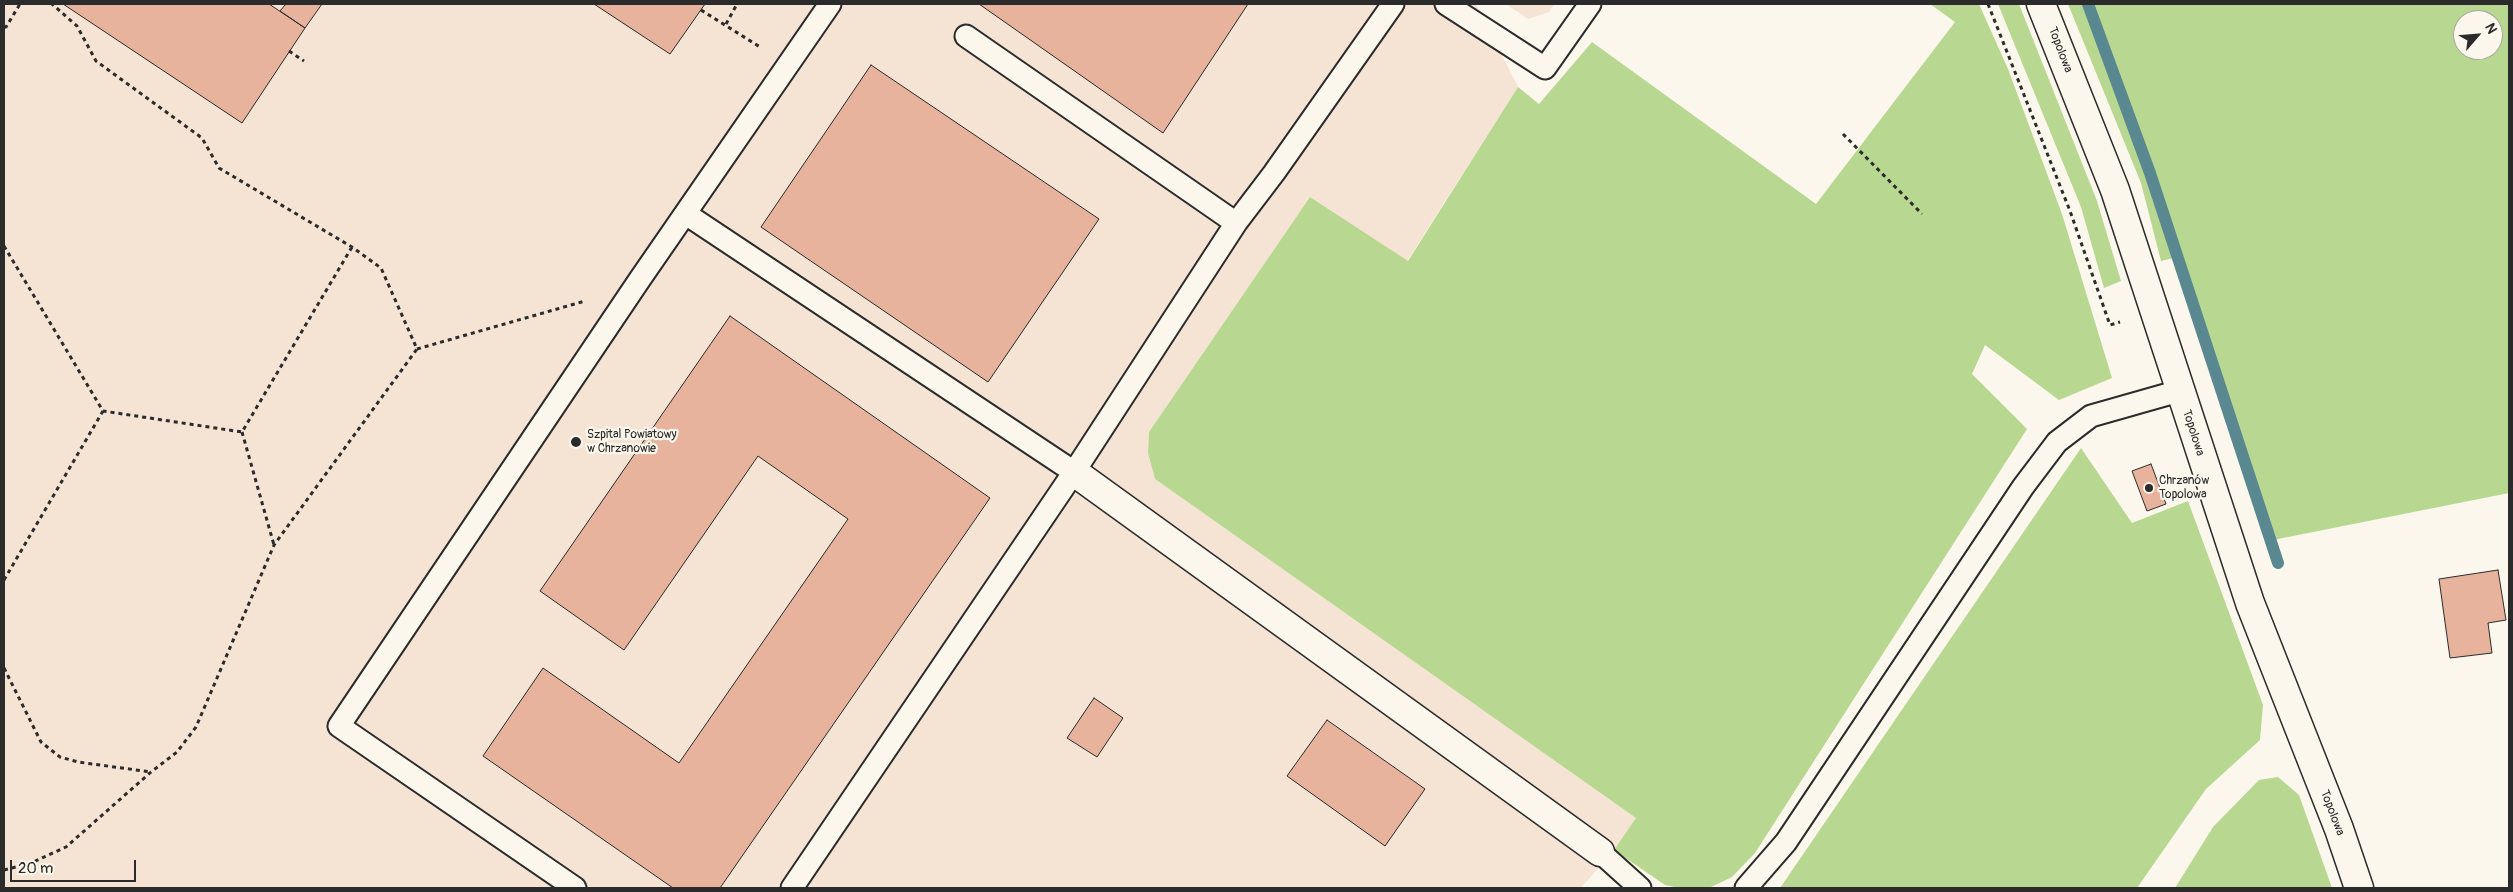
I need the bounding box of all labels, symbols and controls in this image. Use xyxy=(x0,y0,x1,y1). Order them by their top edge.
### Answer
north arrow xyxy=(2453,10,2503,60)
text: N xyxy=(2481,20,2501,36)
street label: Topolowa xyxy=(2045,25,2075,75)
street label: Topolowa xyxy=(2179,408,2207,458)
place label: Szpital Powiatowy w Chrzanowie xyxy=(587,428,677,456)
marker: Szpital Powiatowy w Chrzanowie xyxy=(569,435,583,449)
place label: Chrzanów Topolowa xyxy=(2159,474,2209,502)
marker: Chrzanów Topolowa xyxy=(2143,482,2155,494)
street label: Topolowa xyxy=(2317,788,2347,838)
scale bar xyxy=(12,850,139,882)
text: 20 m xyxy=(18,859,53,878)

